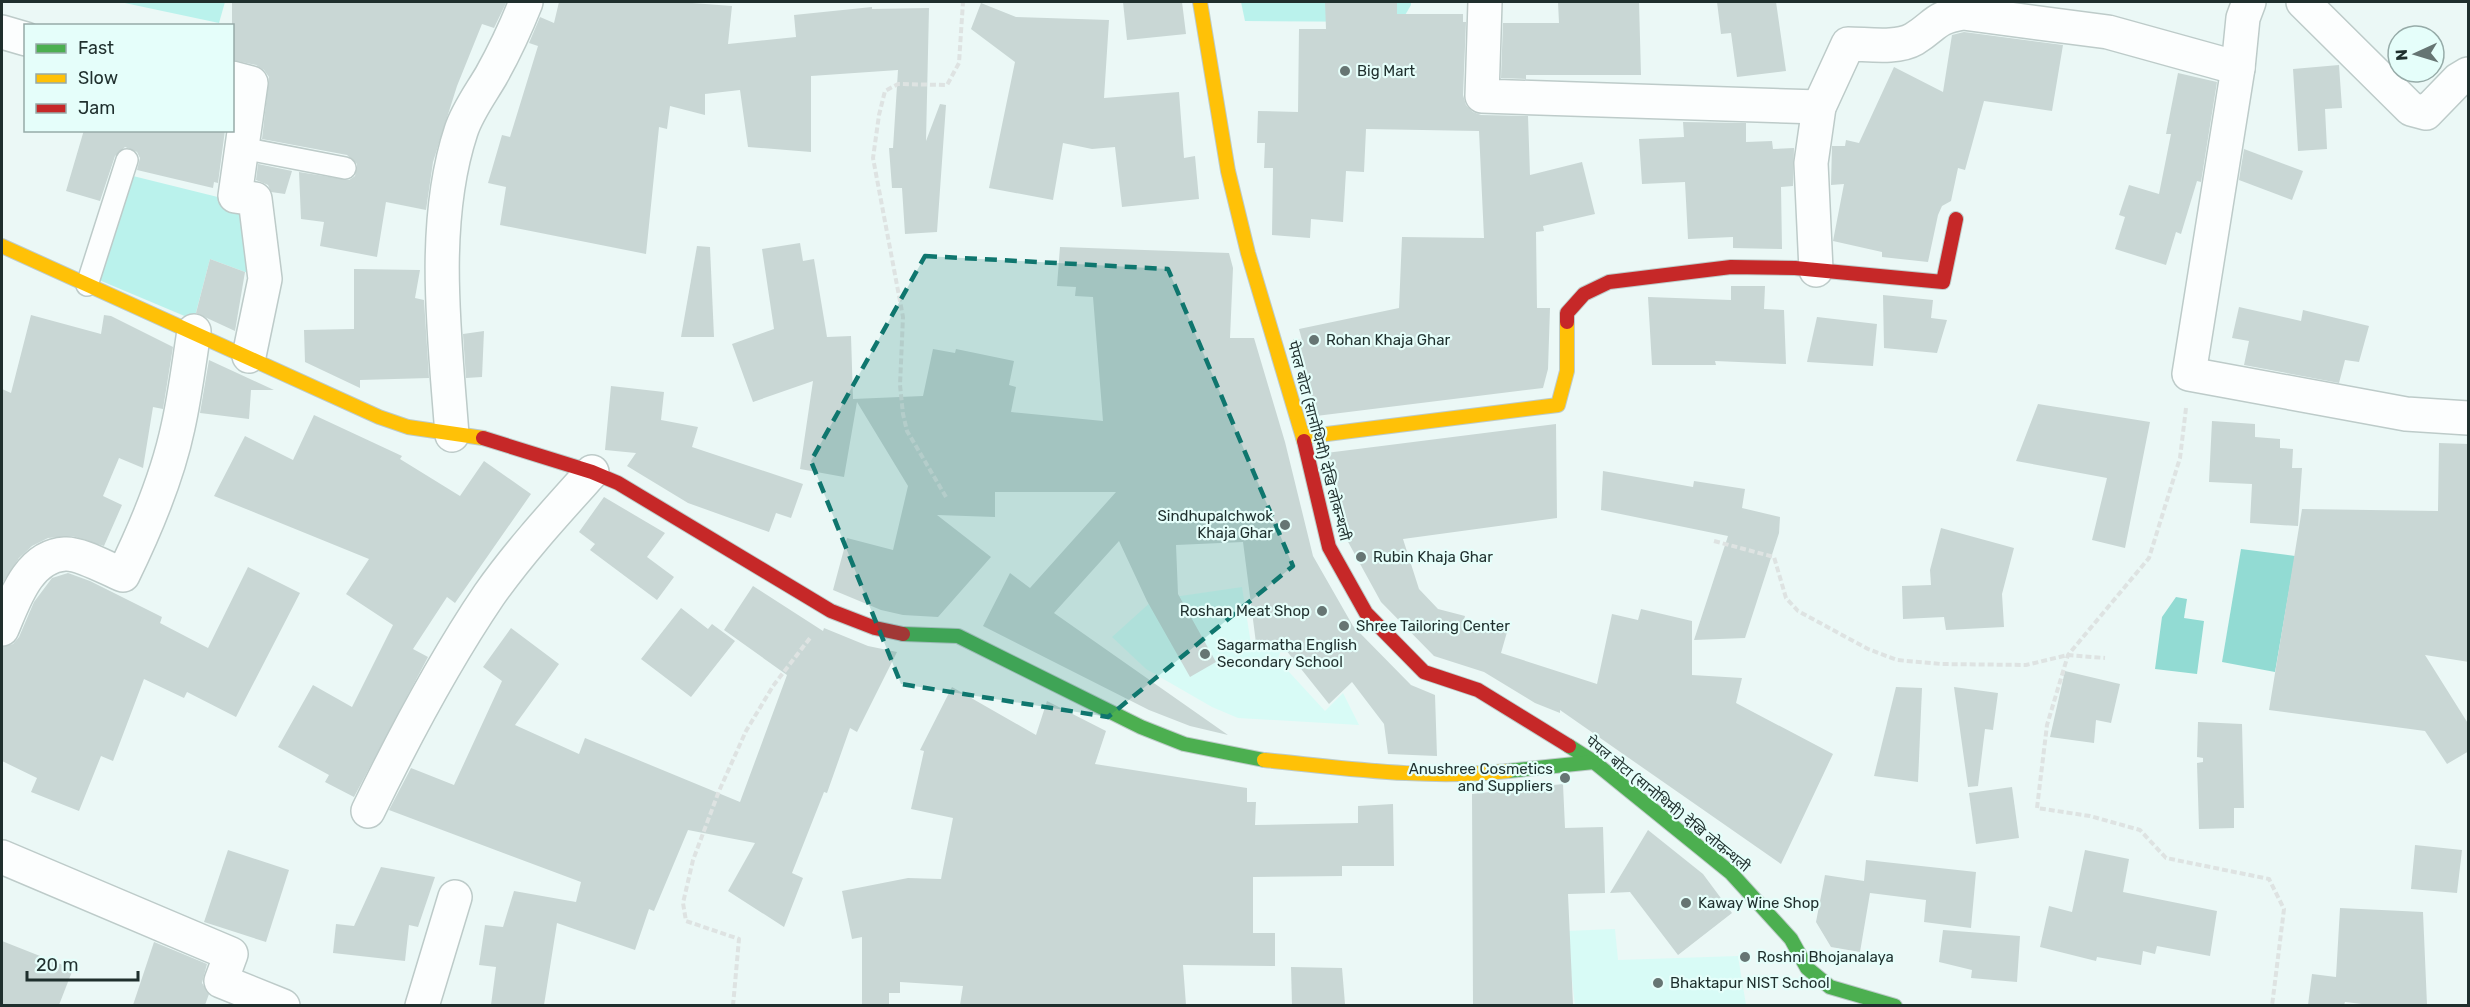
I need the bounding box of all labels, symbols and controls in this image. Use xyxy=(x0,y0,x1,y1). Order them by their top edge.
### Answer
legend xyxy=(24,24,234,132)
north arrow xyxy=(2386,24,2446,84)
text: Fast xyxy=(78,37,114,59)
text: N xyxy=(2392,49,2411,61)
place label: Big Mart xyxy=(1357,62,1415,80)
marker: Big Mart xyxy=(1338,64,1352,78)
text: Slow xyxy=(78,67,118,89)
text: Jam xyxy=(78,97,115,119)
place label: Rohan Khaja Ghar xyxy=(1326,331,1450,349)
marker: Rohan Khaja Ghar xyxy=(1307,333,1321,347)
street label: पेपल बोटा (सानोथिमी) देखि लोकन्थली xyxy=(1284,339,1355,544)
place label: Sindhupalchwok Khaja Ghar xyxy=(1158,507,1273,542)
marker: Sindhupalchwok Khaja Ghar xyxy=(1278,518,1292,532)
place label: Rubin Khaja Ghar xyxy=(1373,548,1493,566)
marker: Rubin Khaja Ghar xyxy=(1354,550,1368,564)
place label: Roshan Meat Shop xyxy=(1180,602,1310,620)
marker: Roshan Meat Shop xyxy=(1315,604,1329,618)
place label: Shree Tailoring Center xyxy=(1356,617,1510,635)
marker: Shree Tailoring Center xyxy=(1337,619,1351,633)
place label: Sagarmatha English Secondary School xyxy=(1217,636,1357,671)
marker: Sagarmatha English Secondary School xyxy=(1198,647,1212,661)
street label: पेपल बोटा (सानोथिमी) देखि लोकन्थली xyxy=(1582,732,1755,876)
place label: Anushree Cosmetics and Suppliers xyxy=(1409,760,1553,795)
marker: Anushree Cosmetics and Suppliers xyxy=(1558,771,1572,785)
place label: Kaway Wine Shop xyxy=(1698,894,1819,912)
marker: Kaway Wine Shop xyxy=(1679,896,1693,910)
scale bar xyxy=(27,944,138,982)
place label: Roshni Bhojanalaya xyxy=(1757,948,1894,966)
marker: Roshni Bhojanalaya xyxy=(1738,950,1752,964)
text: 20 m xyxy=(36,954,78,976)
place label: Bhaktapur NIST School xyxy=(1670,974,1830,992)
marker: Bhaktapur NIST School xyxy=(1651,976,1665,990)

